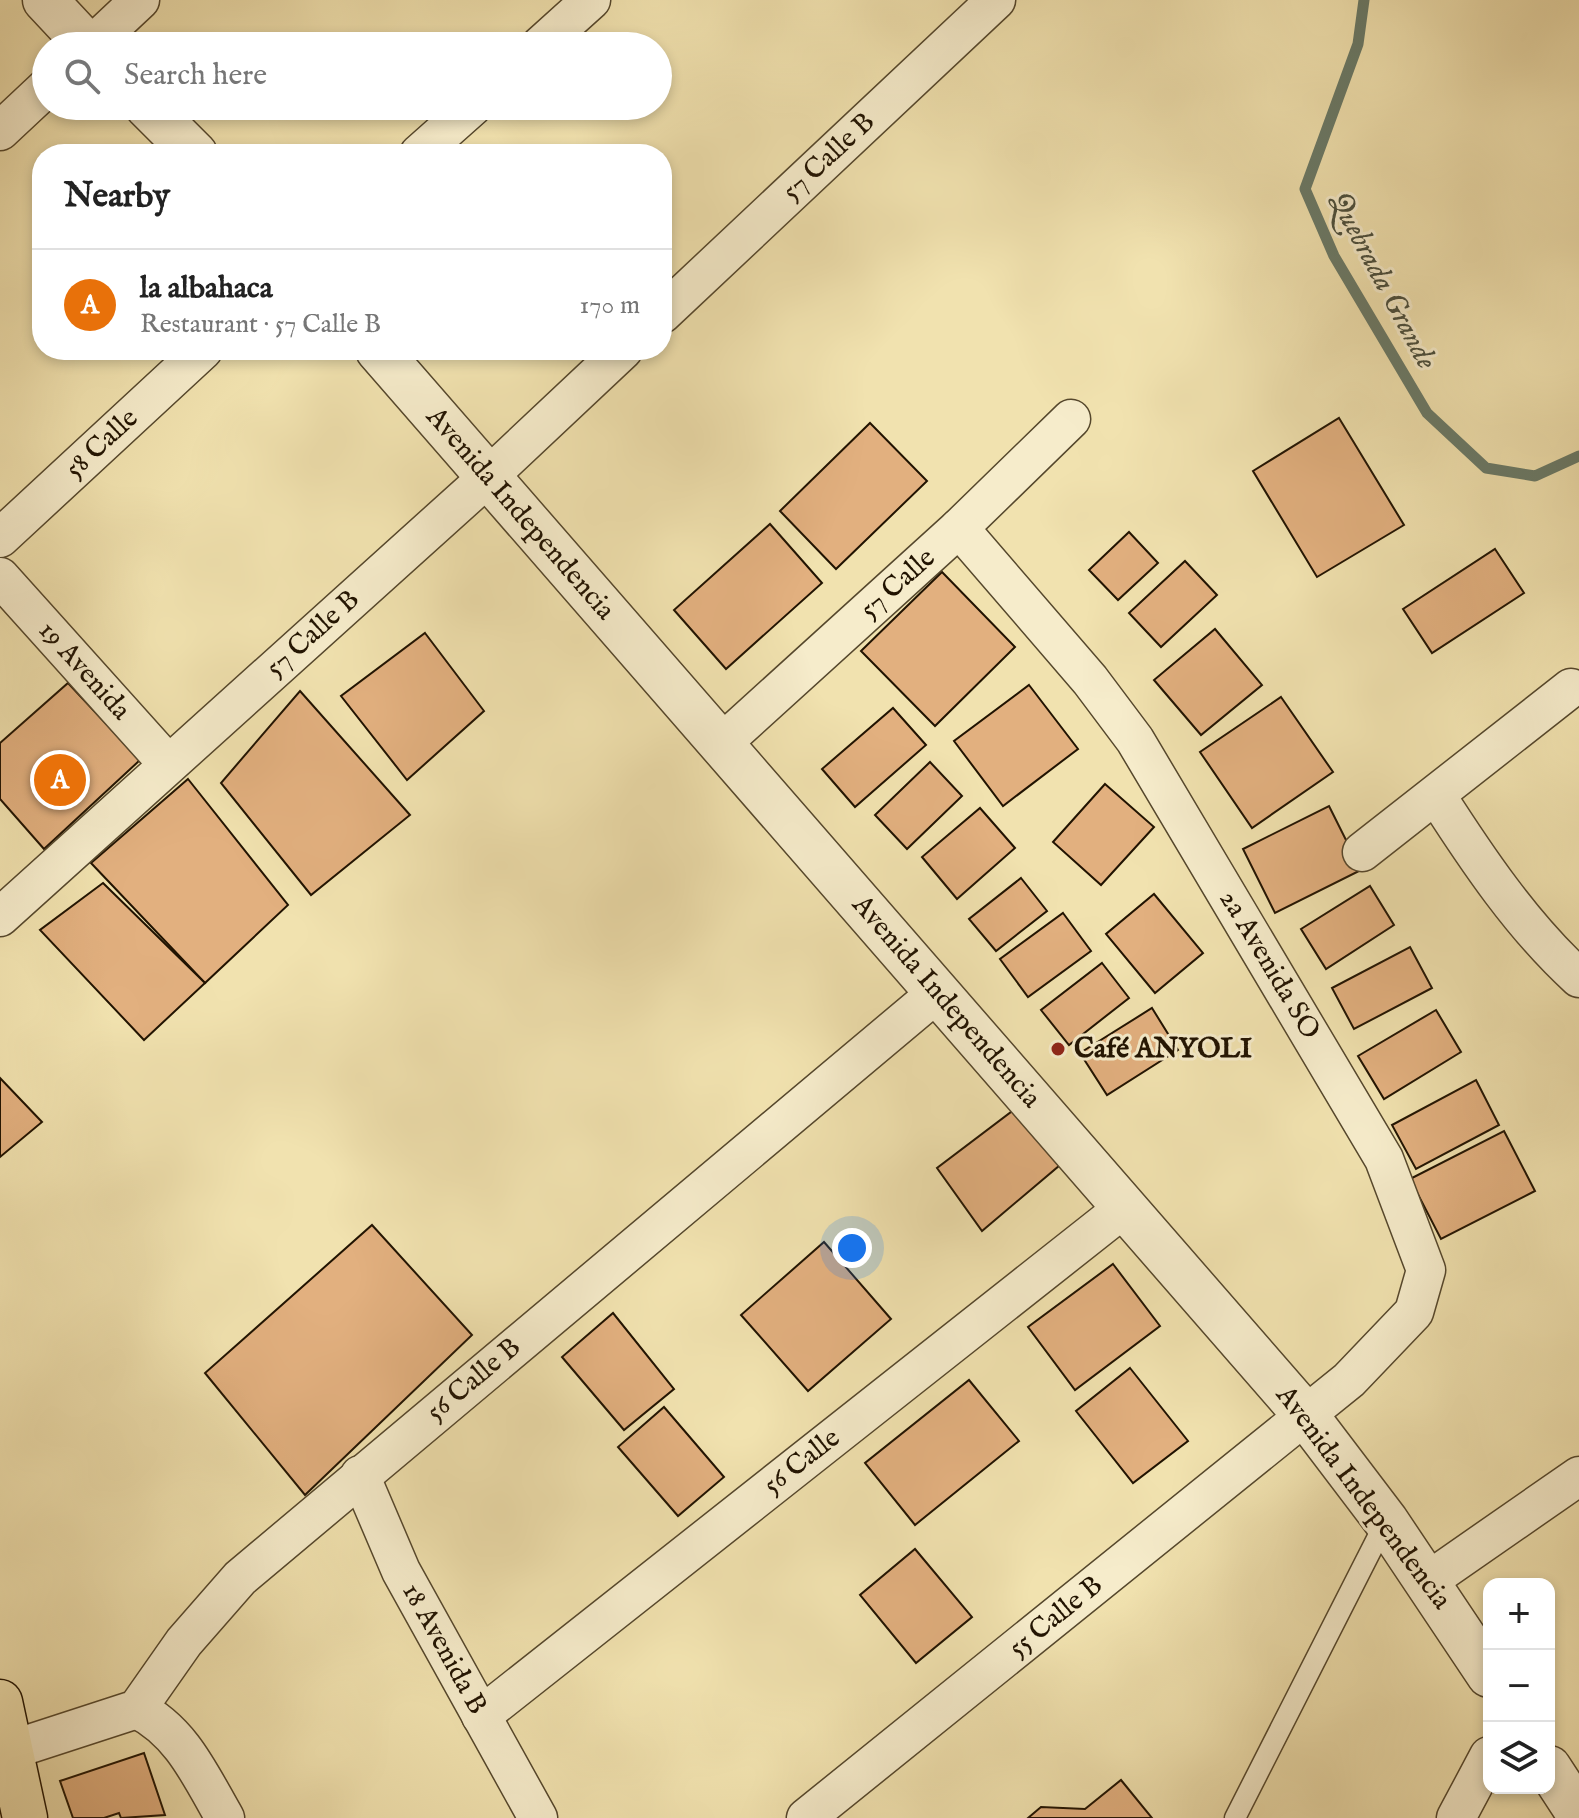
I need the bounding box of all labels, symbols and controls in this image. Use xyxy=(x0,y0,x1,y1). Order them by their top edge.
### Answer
search box xyxy=(32,32,672,120)
icon: search xyxy=(60,54,104,98)
text: Search here xyxy=(124,57,267,95)
street label: 57 Calle B xyxy=(775,105,883,209)
text: Nearby xyxy=(64,175,170,218)
water label: Quebrada Grande xyxy=(1319,186,1445,376)
text: la albahaca xyxy=(140,270,273,308)
text: A xyxy=(81,289,99,322)
text: 170 m xyxy=(580,289,640,322)
text: Restaurant · 57 Calle B xyxy=(140,308,381,341)
street label: Avenida Independencia xyxy=(417,400,623,628)
street label: 58 Calle xyxy=(58,401,146,487)
street label: 57 Calle xyxy=(853,541,943,627)
street label: 57 Calle B xyxy=(259,583,367,685)
street label: 19 Avenida xyxy=(30,614,138,729)
pin: A xyxy=(34,750,86,810)
street label: 2a Avenida SO xyxy=(1211,884,1327,1046)
street label: Avenida Independencia xyxy=(843,888,1049,1116)
place label: Café ANYOLI xyxy=(1074,1032,1252,1067)
marker: Café ANYOLI xyxy=(1049,1040,1067,1058)
your location xyxy=(832,1228,872,1268)
street label: 56 Calle B xyxy=(420,1330,528,1430)
street label: Avenida Independencia xyxy=(1267,1378,1459,1617)
street label: 56 Calle xyxy=(756,1421,848,1503)
street label: 55 Calle B xyxy=(1002,1568,1110,1666)
street label: 18 Avenida B xyxy=(394,1577,494,1721)
map controls xyxy=(1483,1578,1555,1794)
button: + xyxy=(1483,1578,1555,1650)
button: − xyxy=(1483,1650,1555,1722)
button: layers xyxy=(1483,1722,1555,1794)

